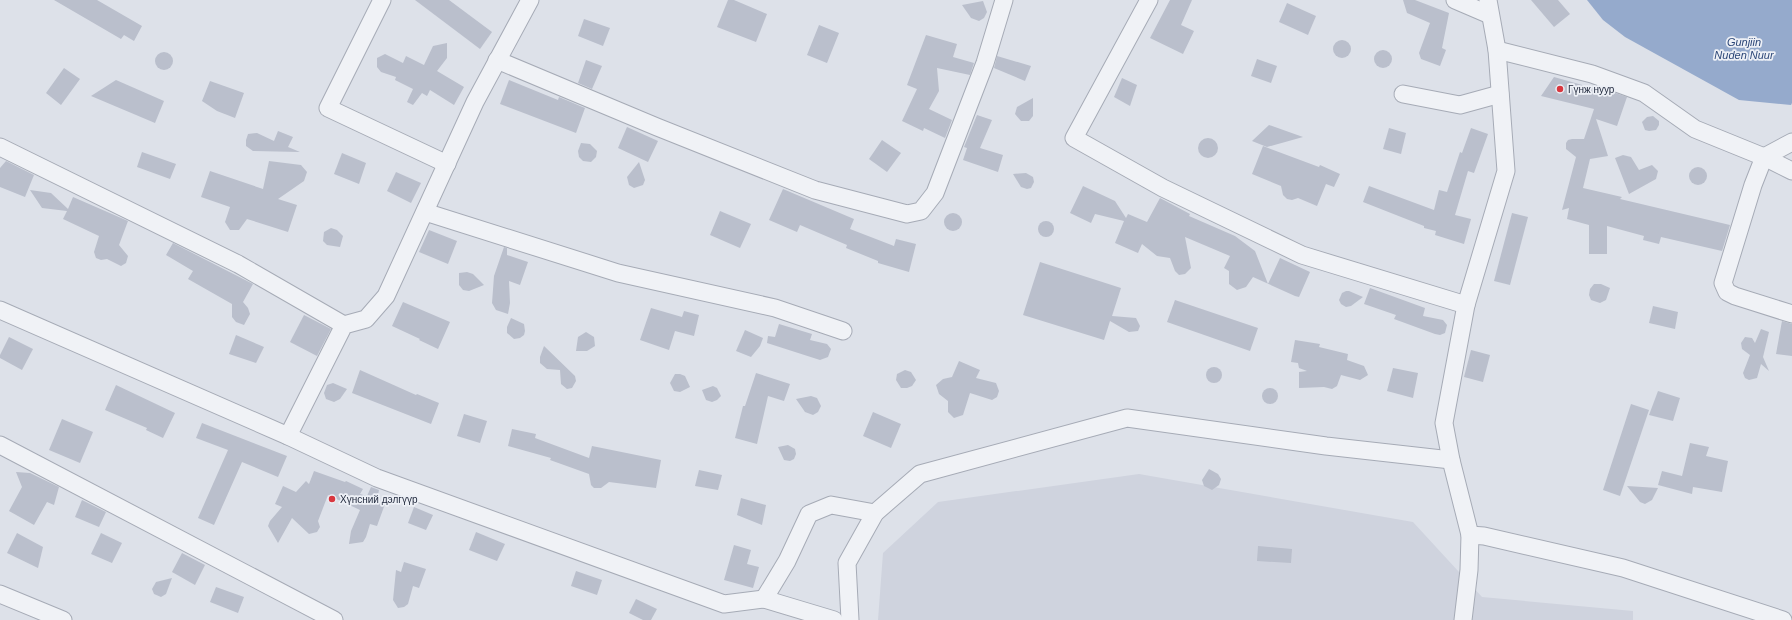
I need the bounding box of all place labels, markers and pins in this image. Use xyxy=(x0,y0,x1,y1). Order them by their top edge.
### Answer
marker: Гүнж нуур xyxy=(1555,84,1565,94)
place label: Гүнж нуур xyxy=(1568,84,1615,95)
marker: Хүнсний дэлгүүр xyxy=(327,494,337,504)
place label: Хүнсний дэлгүүр xyxy=(340,494,418,505)

